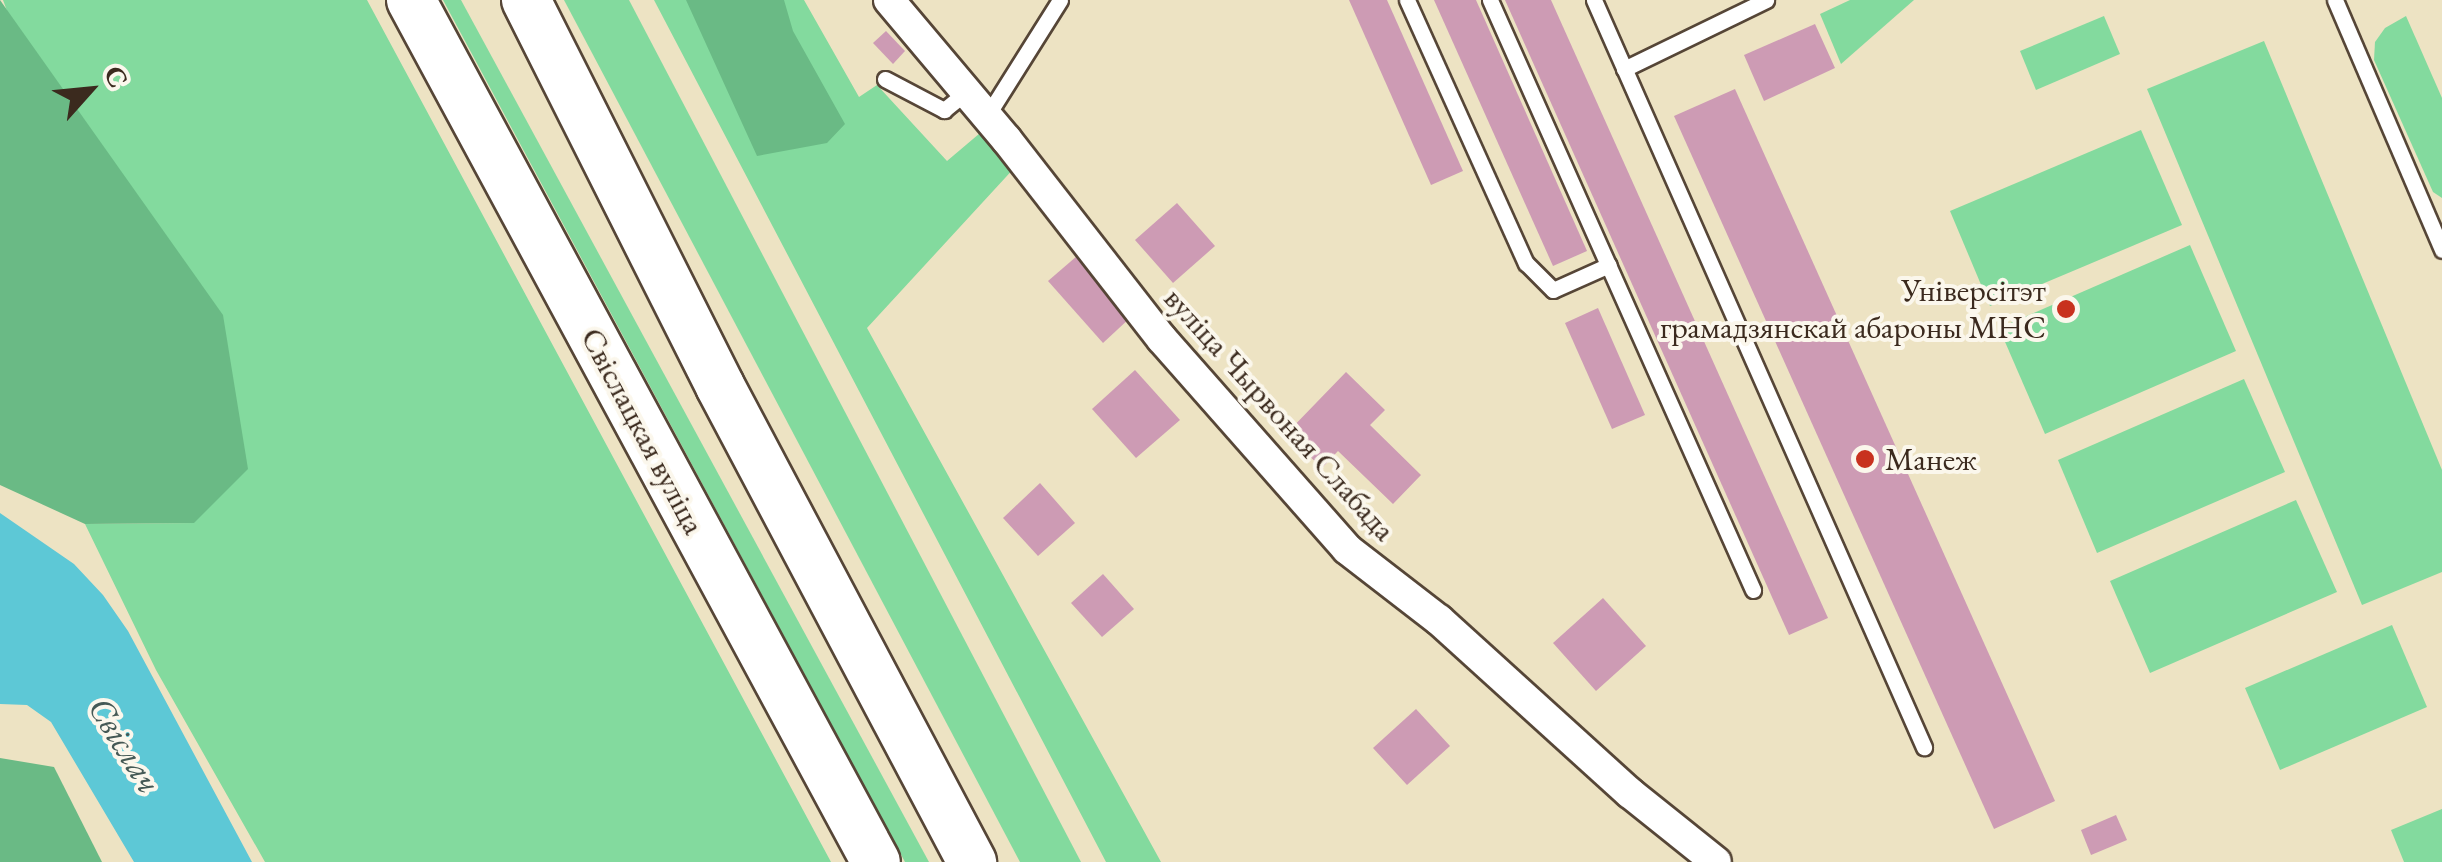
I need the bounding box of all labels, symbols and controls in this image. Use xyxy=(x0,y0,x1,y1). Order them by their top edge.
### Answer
north arrow xyxy=(40,40,140,140)
text: С xyxy=(96,59,137,93)
place label: Універсітэт грамадзянскай абароны МНС xyxy=(1660,272,2046,347)
street label: вуліца Чырвоная Слабада xyxy=(1156,279,1404,549)
marker: Універсітэт грамадзянскай абароны МНС xyxy=(2055,298,2077,320)
street label: Свіслацкая вуліца xyxy=(573,321,713,541)
place label: Манеж xyxy=(1885,440,1977,478)
marker: Манеж xyxy=(1854,448,1876,470)
water label: Свіслач xyxy=(79,689,171,801)

